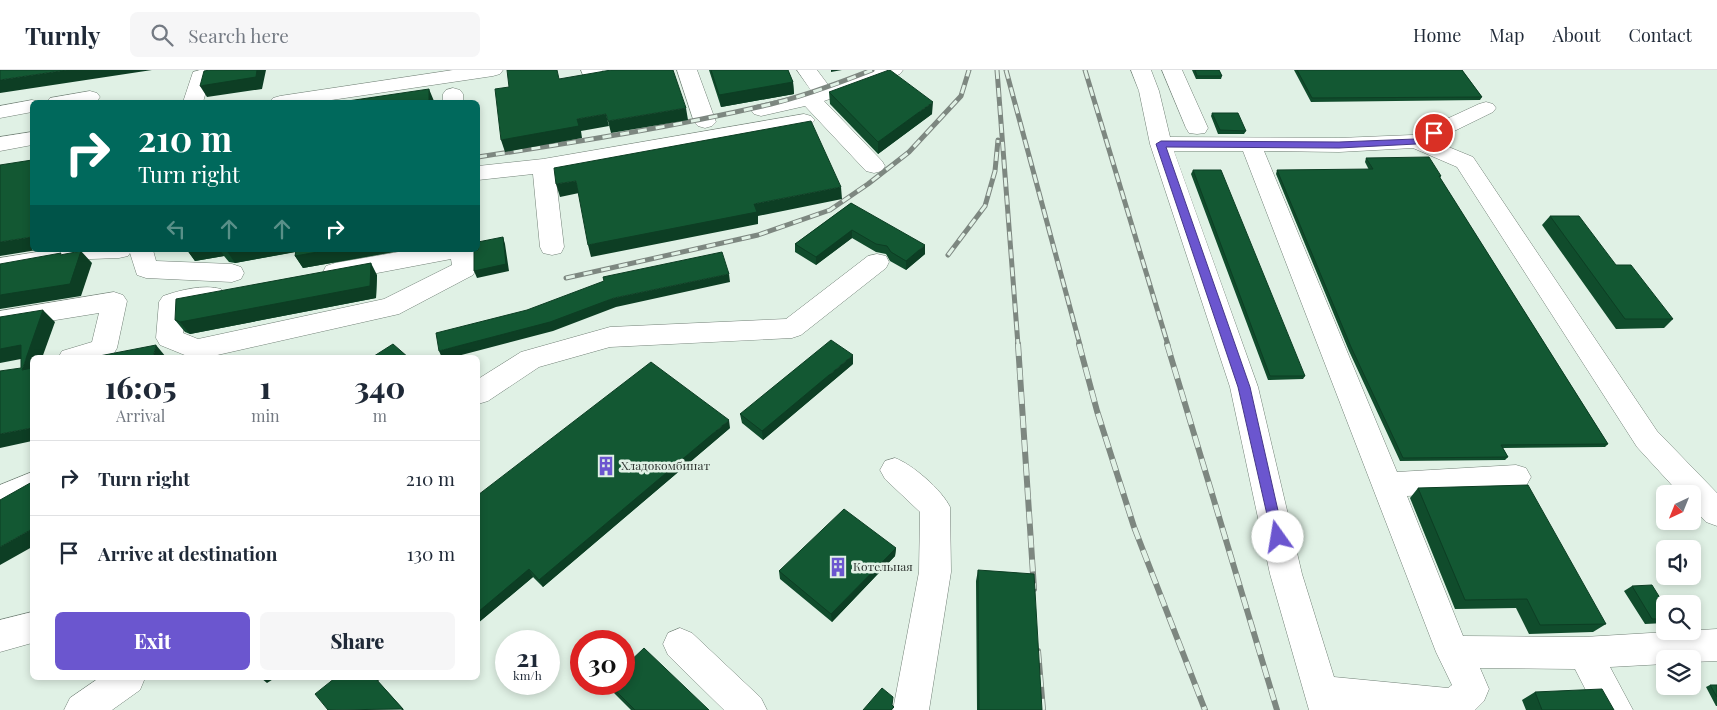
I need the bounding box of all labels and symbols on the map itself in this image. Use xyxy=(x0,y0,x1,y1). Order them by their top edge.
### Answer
pin xyxy=(1413,112,1455,154)
building icon: Хладокомбинат xyxy=(595,455,617,477)
place label: Хладокомбинат xyxy=(621,457,710,473)
north arrow xyxy=(1656,485,1701,530)
position arrow xyxy=(1251,510,1303,562)
building icon: Котельная xyxy=(827,556,849,578)
place label: Котельная xyxy=(853,558,913,574)
speed limit sign: 30 xyxy=(570,630,635,695)

